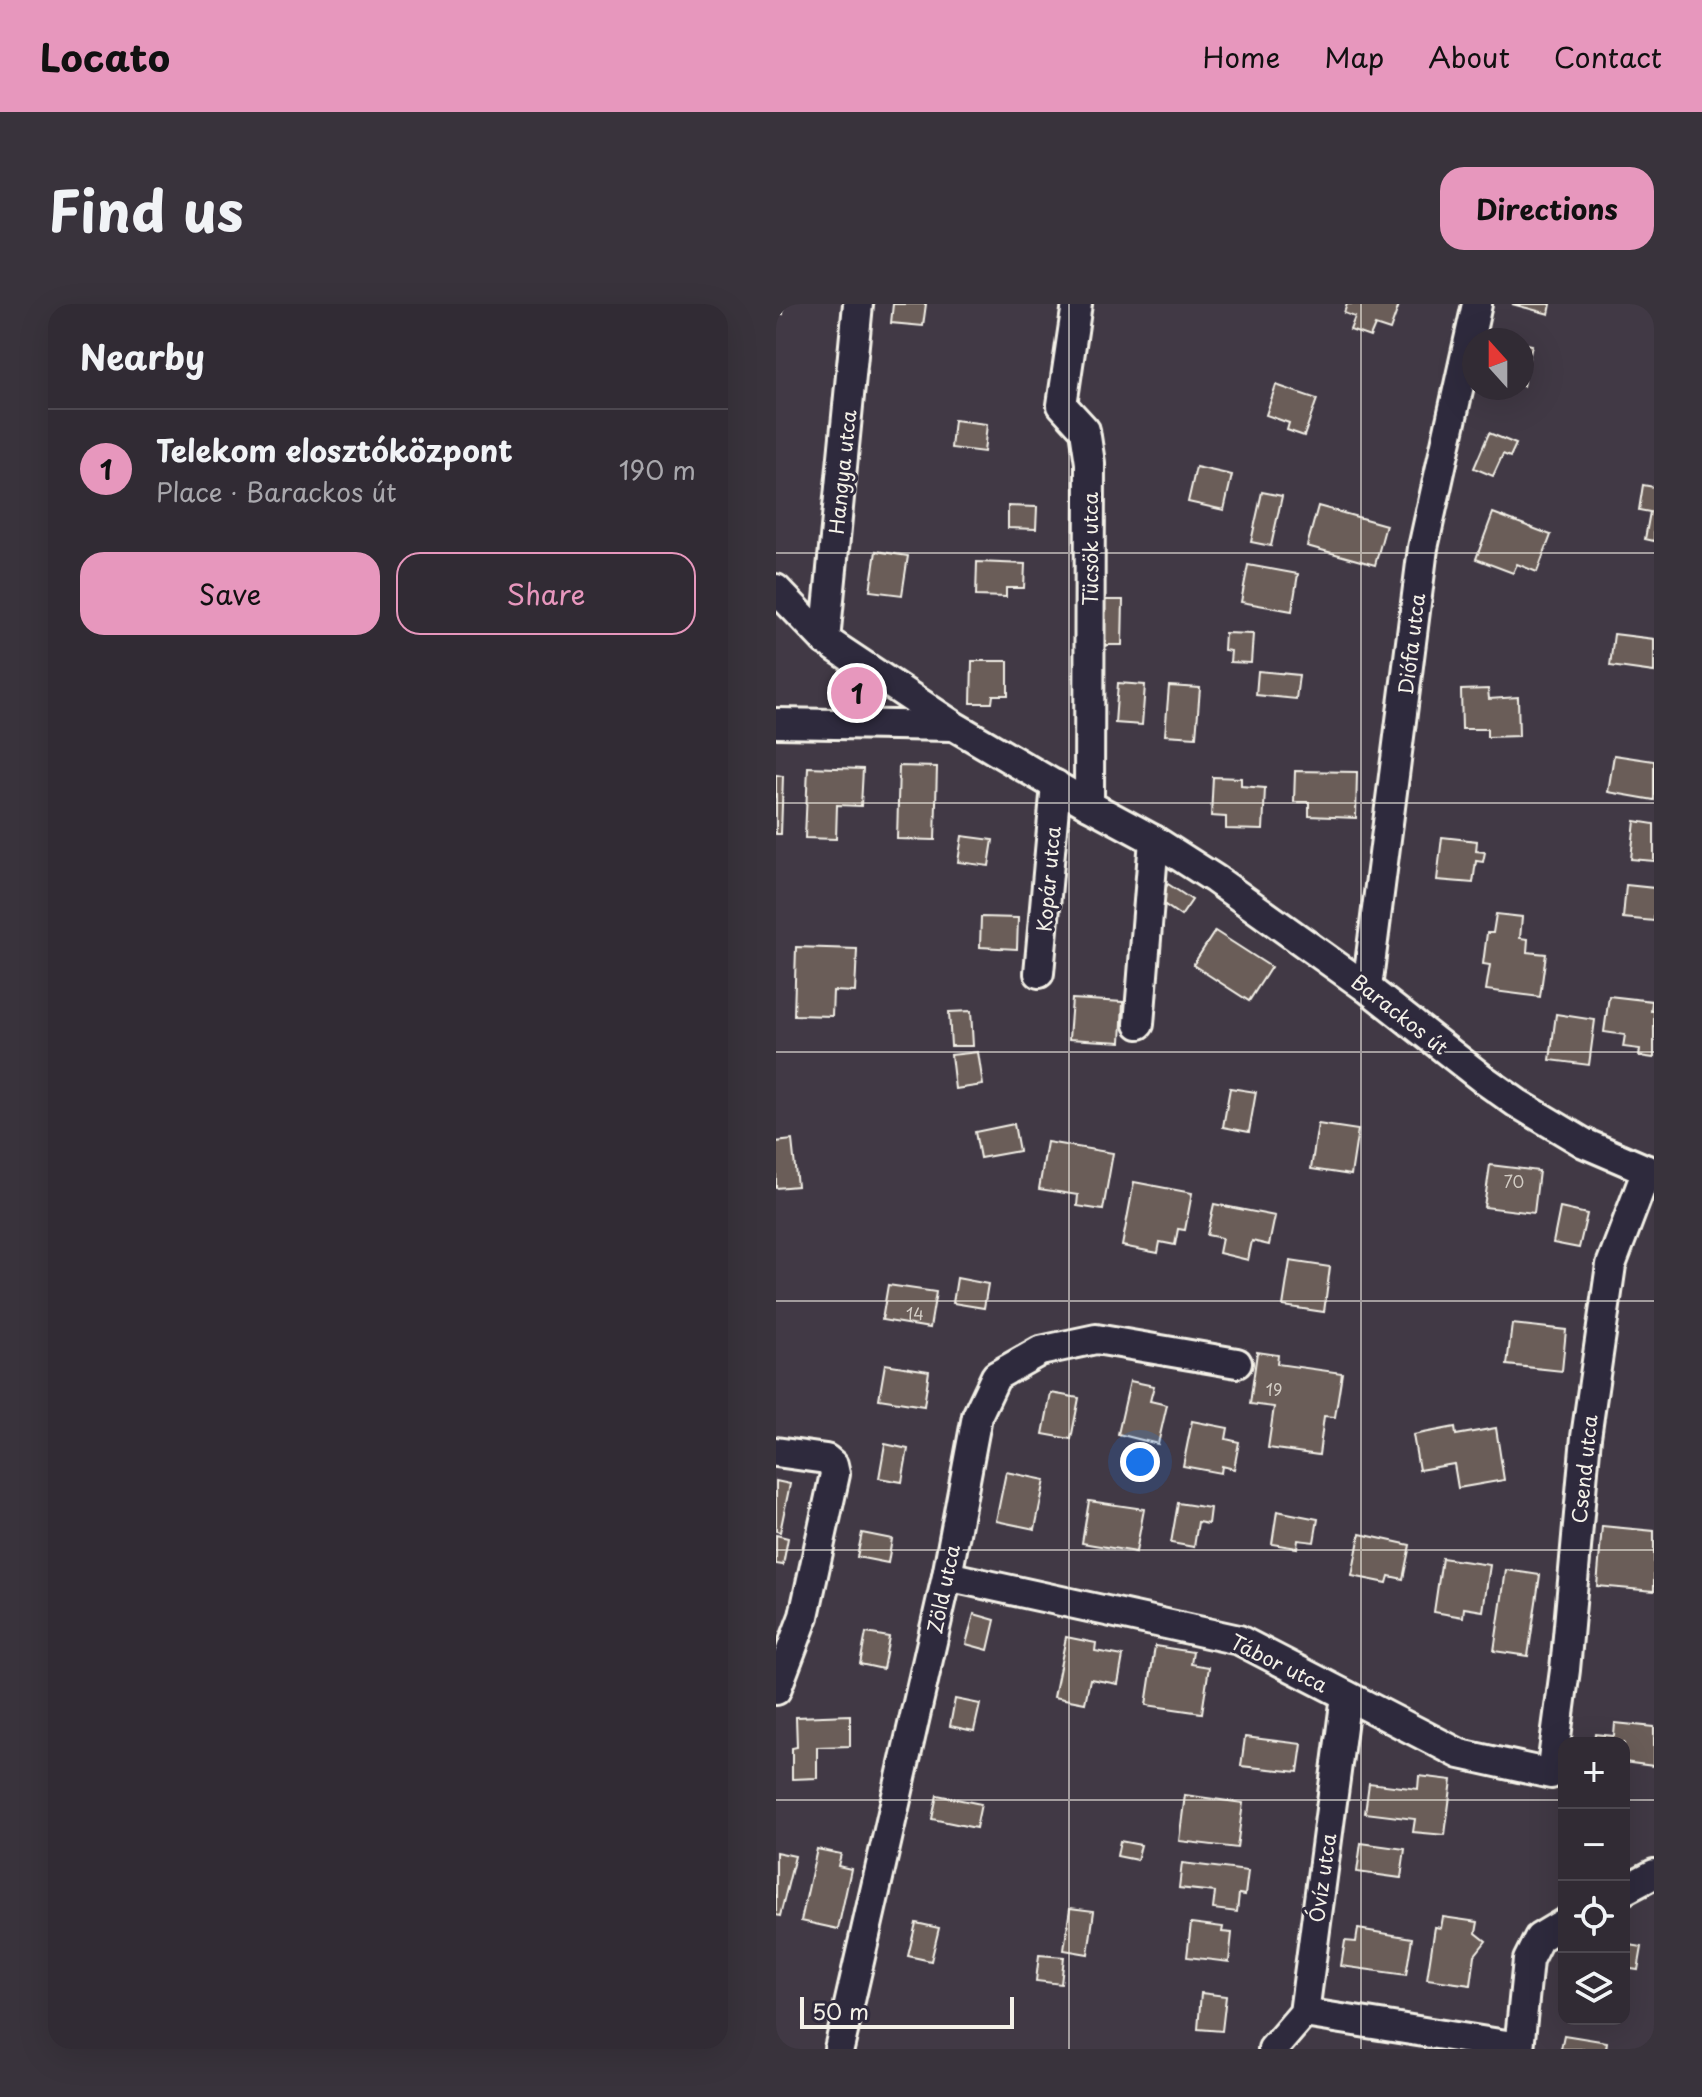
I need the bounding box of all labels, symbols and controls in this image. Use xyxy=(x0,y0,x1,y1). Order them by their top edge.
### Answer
text: Locato xyxy=(40,28,170,85)
text: Home xyxy=(1202,35,1280,78)
text: Map xyxy=(1324,35,1384,78)
text: About xyxy=(1428,35,1510,78)
text: Contact xyxy=(1554,35,1662,78)
text: Find us xyxy=(48,166,244,251)
button: Directions xyxy=(1440,167,1654,250)
north arrow xyxy=(1462,328,1534,400)
text: Nearby xyxy=(80,330,205,382)
street label: Hangya utca xyxy=(821,408,863,536)
text: Telekom elosztóközpont xyxy=(156,427,513,472)
text: 1 xyxy=(100,450,112,489)
text: 190 m xyxy=(619,450,696,489)
text: Place · Barackos út xyxy=(156,472,397,511)
street label: Tücsök utca xyxy=(1075,492,1105,606)
button: Save xyxy=(80,552,380,635)
button: Share xyxy=(396,552,696,635)
street label: Diófa utca xyxy=(1390,591,1432,696)
pin: 1 xyxy=(831,663,883,723)
street label: Kopár utca xyxy=(1028,825,1068,933)
street label: Barackos út xyxy=(1345,967,1455,1061)
house number: 70 xyxy=(1504,1169,1524,1193)
house number: 14 xyxy=(906,1301,924,1325)
house number: 19 xyxy=(1266,1377,1282,1401)
street label: Csend utca xyxy=(1563,1413,1605,1525)
your location xyxy=(1120,1442,1160,1482)
street label: Zöld utca xyxy=(919,1541,967,1636)
street label: Tábor utca xyxy=(1225,1626,1333,1700)
map controls xyxy=(1558,1737,1630,2025)
button: + xyxy=(1558,1737,1630,1809)
button: − xyxy=(1558,1809,1630,1881)
street label: Óvíz utca xyxy=(1301,1831,1343,1925)
button: locate xyxy=(1558,1881,1630,1953)
button: layers xyxy=(1558,1953,1630,2025)
scale bar xyxy=(800,1993,1014,2029)
text: 50 m xyxy=(812,1994,869,2027)

